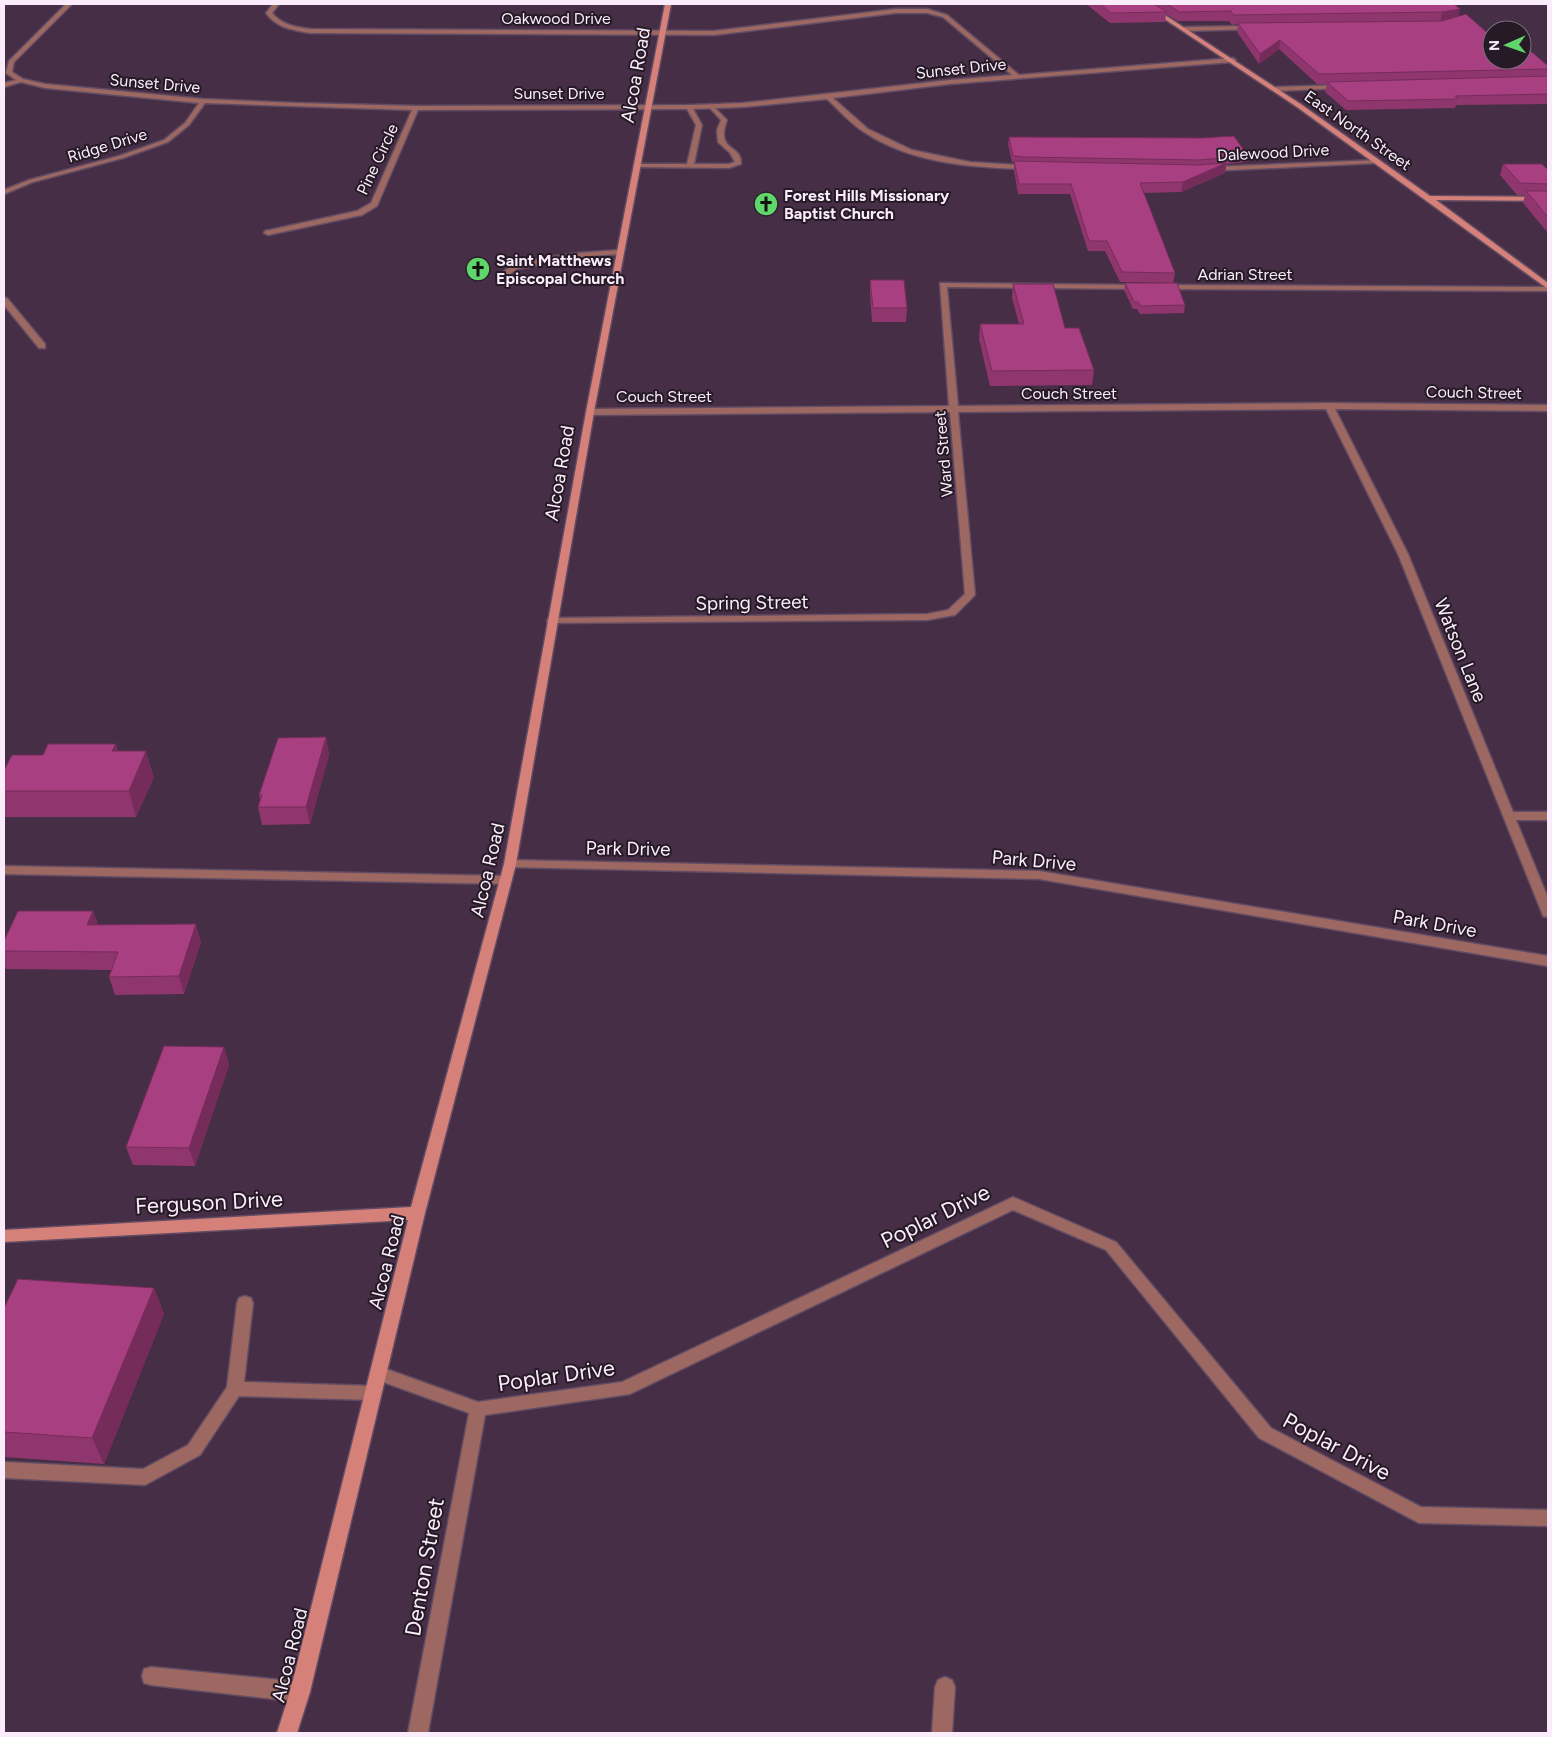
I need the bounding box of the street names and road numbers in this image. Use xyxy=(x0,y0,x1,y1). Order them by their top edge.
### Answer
street label: Oakwood Drive xyxy=(501,9,611,28)
street label: Alcoa Road xyxy=(616,26,655,125)
street label: Sunset Drive xyxy=(915,54,1007,83)
street label: Sunset Drive xyxy=(109,70,201,97)
street label: Sunset Drive xyxy=(514,84,605,103)
street label: East North Street xyxy=(1301,87,1415,174)
street label: Pine Circle xyxy=(353,120,402,198)
street label: Ridge Drive xyxy=(65,124,149,167)
street label: Dalewood Drive xyxy=(1216,140,1330,165)
street label: Adrian Street xyxy=(1197,265,1293,284)
street label: Couch Street xyxy=(1426,382,1522,403)
street label: Couch Street xyxy=(1021,384,1117,403)
street label: Couch Street xyxy=(616,387,712,406)
street label: Ward Street xyxy=(930,410,957,498)
street label: Alcoa Road xyxy=(540,424,579,523)
street label: Spring Street xyxy=(695,590,809,615)
street label: Watson Lane xyxy=(1429,595,1492,706)
street label: Alcoa Road xyxy=(465,821,510,920)
street label: Park Drive xyxy=(585,836,671,861)
street label: Park Drive xyxy=(991,845,1077,876)
street label: Park Drive xyxy=(1391,905,1479,942)
street label: Poplar Drive xyxy=(876,1178,994,1254)
street label: Ferguson Drive xyxy=(134,1185,284,1220)
street label: Alcoa Road xyxy=(364,1213,409,1312)
street label: Poplar Drive xyxy=(496,1354,616,1397)
street label: Poplar Drive xyxy=(1278,1407,1395,1486)
street label: Denton Street xyxy=(399,1496,450,1638)
street label: Alcoa Road xyxy=(267,1606,312,1705)

